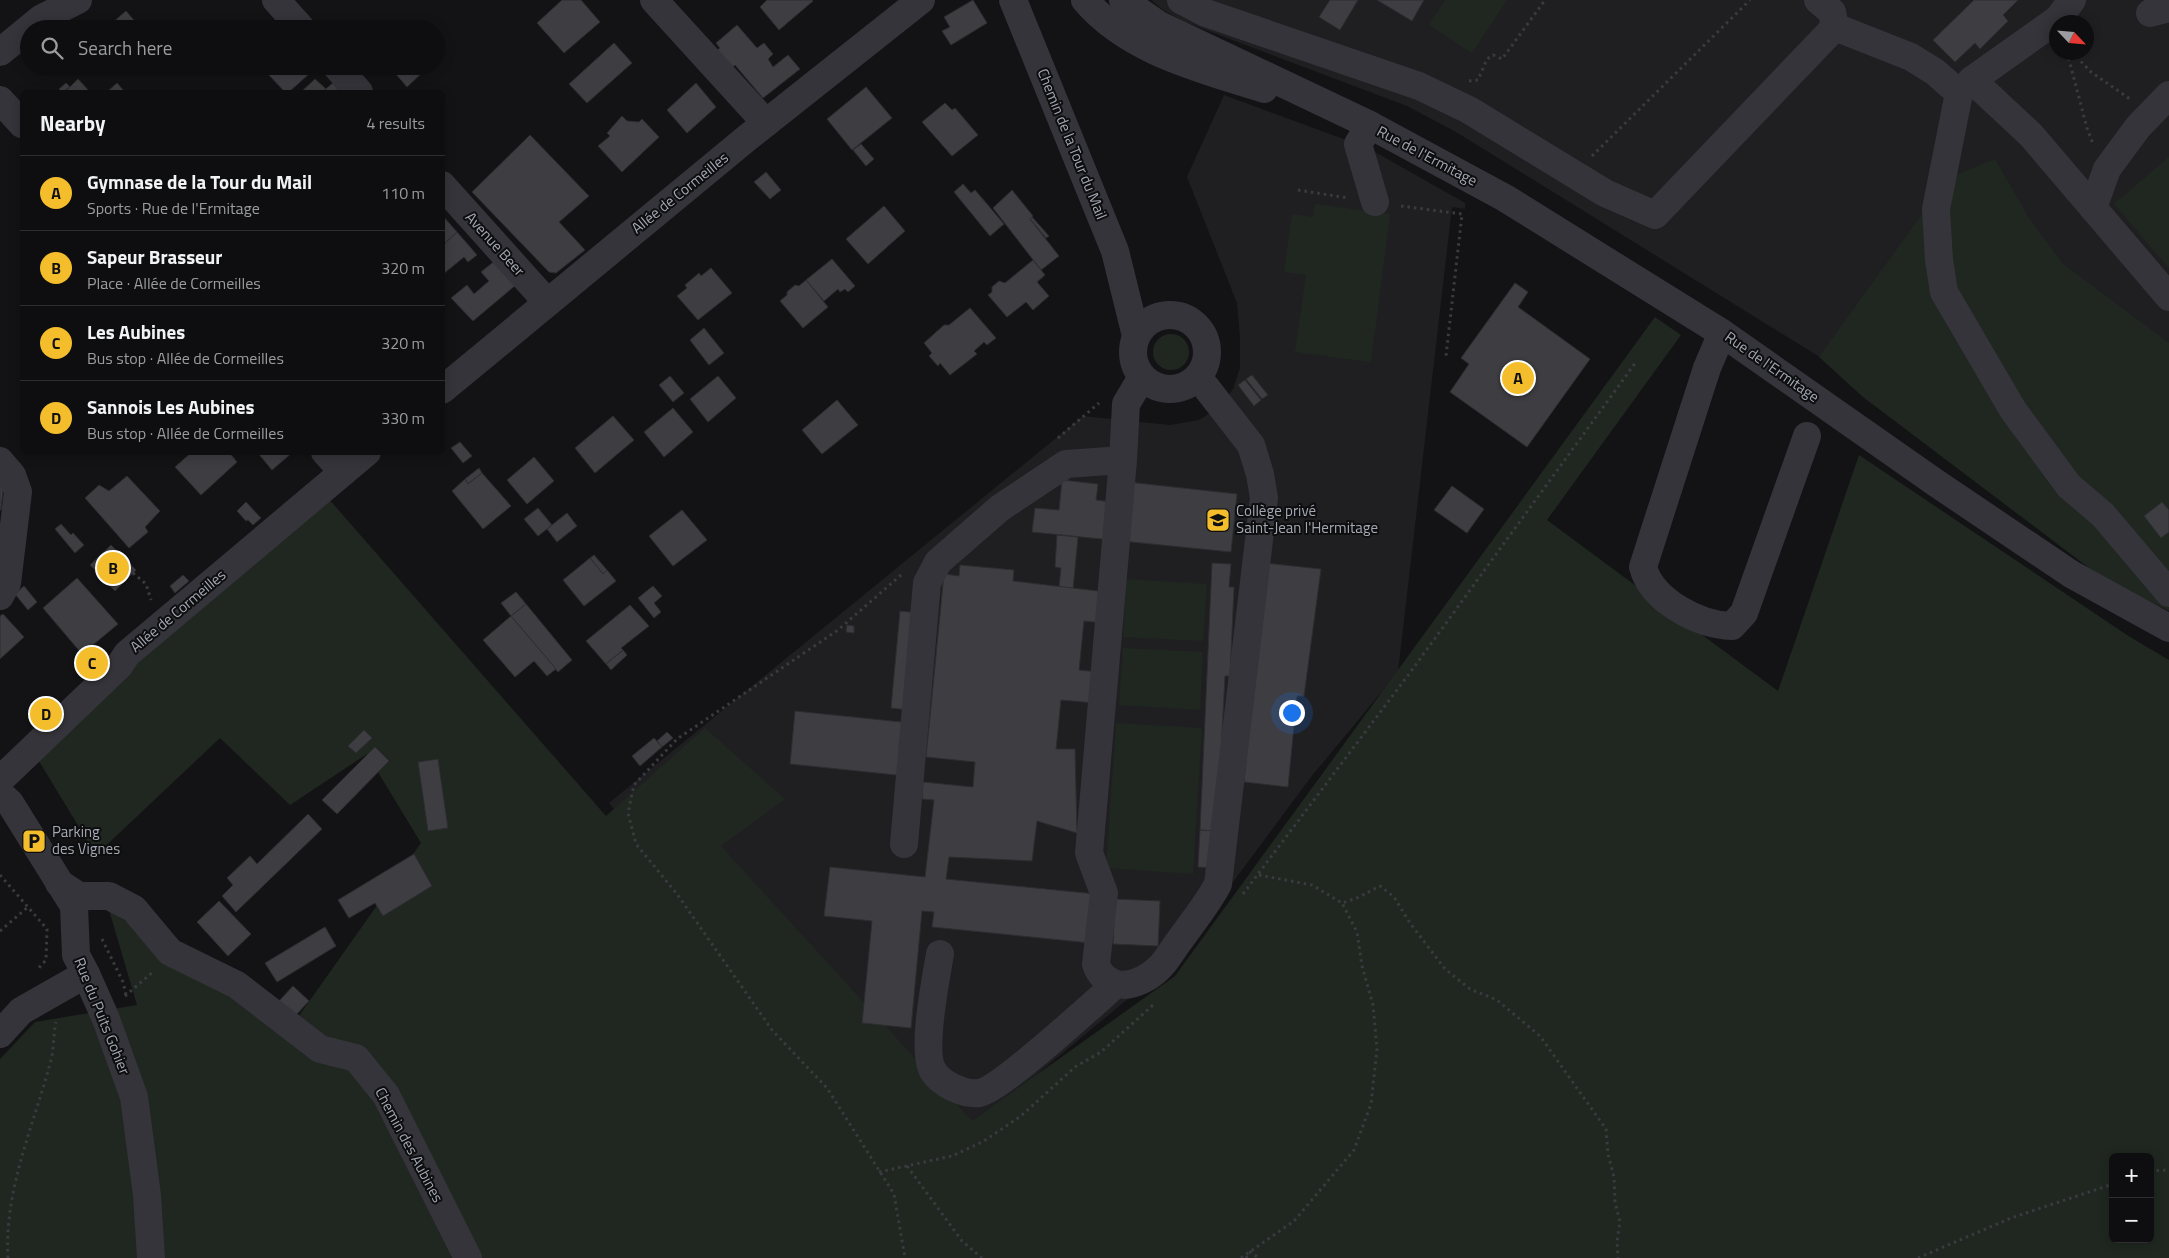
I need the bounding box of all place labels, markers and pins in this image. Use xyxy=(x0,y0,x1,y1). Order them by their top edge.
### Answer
pin: A xyxy=(1502,359,1534,397)
place label: Collège privé Saint-Jean l'Hermitage xyxy=(1236,499,1378,539)
school or university icon: Collège privé Saint-Jean l'Hermitage xyxy=(1205,507,1231,533)
pin: B xyxy=(97,549,129,587)
pin: C xyxy=(76,644,108,682)
pin: D xyxy=(30,695,62,733)
place label: Parking des Vignes xyxy=(52,820,120,860)
parking icon: Parking des Vignes xyxy=(21,828,47,854)

